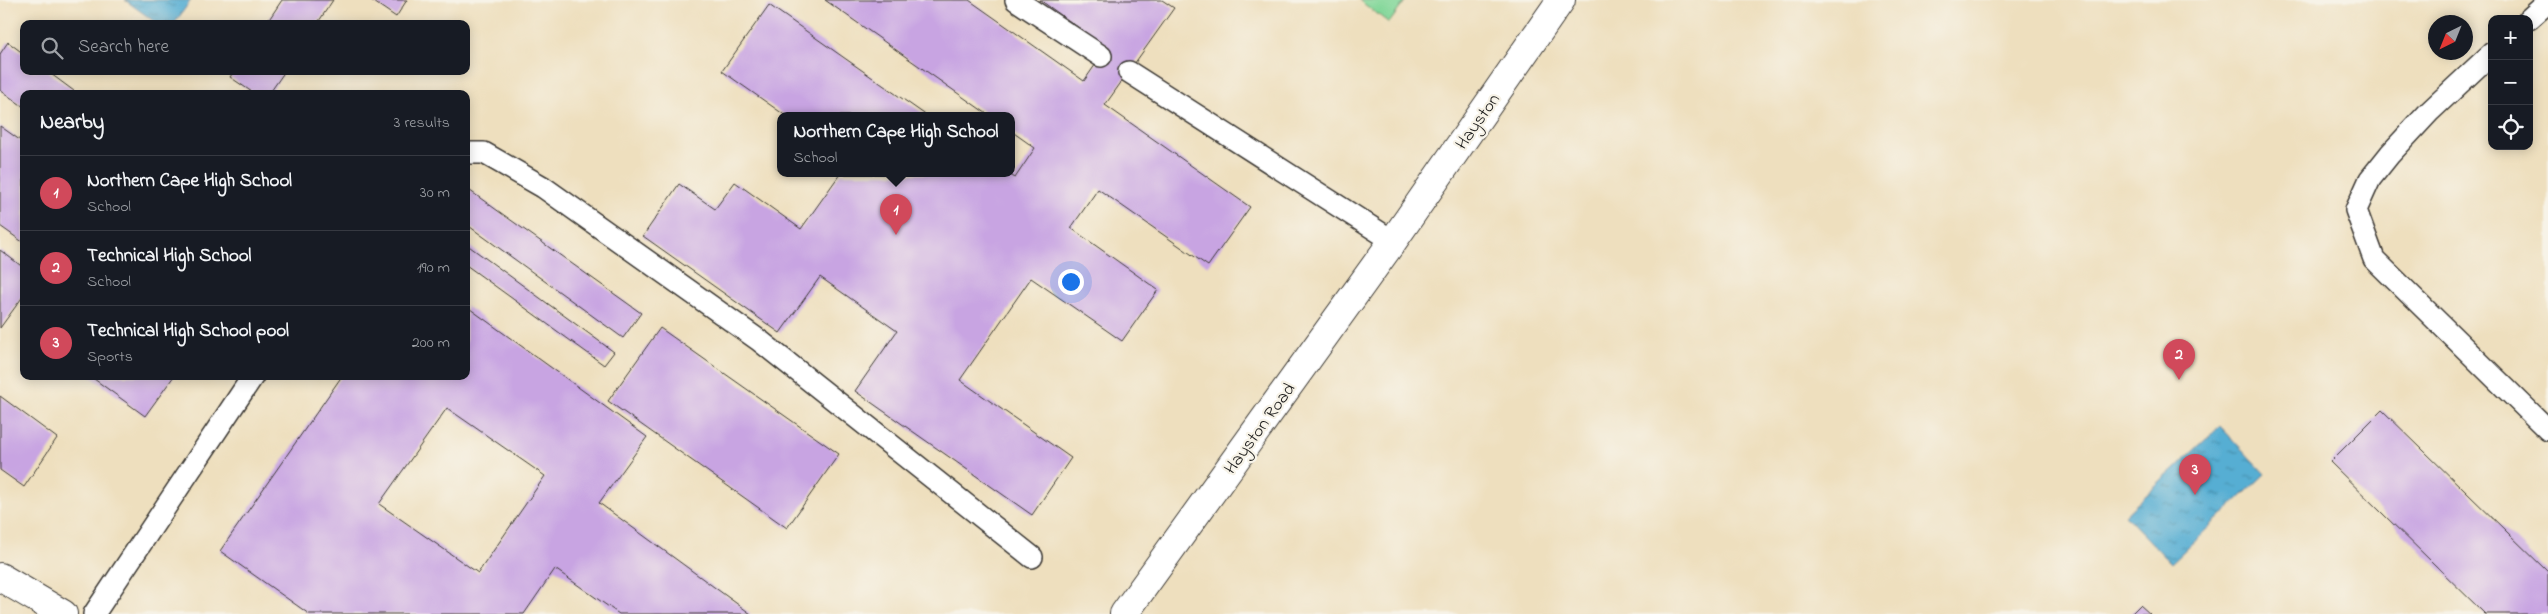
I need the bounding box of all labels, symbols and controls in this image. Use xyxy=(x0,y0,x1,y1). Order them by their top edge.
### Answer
north arrow xyxy=(2428,15,2473,60)
map controls xyxy=(2488,15,2533,150)
button: + xyxy=(2488,15,2533,60)
search box xyxy=(20,20,470,75)
icon: search xyxy=(38,34,66,62)
text: Search here xyxy=(78,34,169,61)
button: − xyxy=(2488,60,2533,105)
street label: Hayston xyxy=(1450,89,1508,156)
button: locate xyxy=(2488,105,2533,150)
text: Nearby xyxy=(40,108,104,138)
text: 3 results xyxy=(394,111,450,135)
popup xyxy=(777,112,1015,177)
text: Northern Cape High School xyxy=(794,119,998,146)
text: School xyxy=(794,146,837,170)
text: Northern Cape High School xyxy=(87,168,292,195)
text: 1 xyxy=(53,181,59,205)
text: 30 m xyxy=(420,181,450,205)
pin: 1 xyxy=(880,194,912,235)
text: School xyxy=(87,195,131,219)
text: Technical High School xyxy=(87,243,251,270)
text: 2 xyxy=(52,256,60,280)
text: 190 m xyxy=(417,256,450,280)
your location xyxy=(1058,269,1084,295)
text: School xyxy=(87,270,131,294)
text: Technical High School pool xyxy=(87,318,289,345)
text: 3 xyxy=(53,331,59,355)
text: 200 m xyxy=(412,331,450,355)
pin: 2 xyxy=(2163,339,2195,380)
text: Sports xyxy=(87,345,133,369)
street label: Hayston Road xyxy=(1219,378,1303,480)
pin: 3 xyxy=(2179,454,2211,495)

